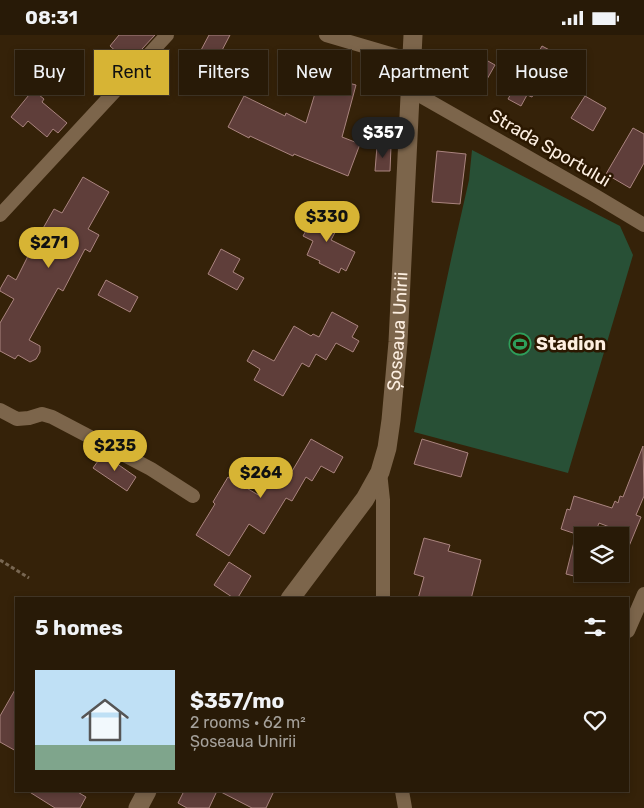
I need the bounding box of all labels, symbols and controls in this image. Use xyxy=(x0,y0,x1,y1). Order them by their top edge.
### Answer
text: 08:31 xyxy=(25,6,78,29)
chip: Buy xyxy=(15,50,84,95)
chip: Rent xyxy=(94,50,169,95)
chip: Filters xyxy=(179,50,268,95)
chip: New xyxy=(278,50,351,95)
chip: Apartment xyxy=(361,50,487,95)
chip: House xyxy=(497,50,586,95)
street label: Strada Sportului xyxy=(485,104,615,192)
pin: $357 xyxy=(353,117,413,159)
text: $357 xyxy=(363,123,403,142)
pin: $330 xyxy=(297,201,357,243)
text: $330 xyxy=(306,207,348,226)
pin: $271 xyxy=(19,227,79,269)
text: $271 xyxy=(30,233,68,252)
street label: Șoseaua Unirii xyxy=(383,271,412,392)
sports icon: Stadion xyxy=(508,332,532,356)
place label: Stadion xyxy=(536,333,606,355)
pin: $235 xyxy=(85,429,145,472)
text: $235 xyxy=(94,436,136,455)
pin: $264 xyxy=(231,457,291,499)
text: $264 xyxy=(240,463,282,482)
map controls xyxy=(574,527,629,582)
button: layers xyxy=(574,527,629,582)
icon: filters xyxy=(581,613,609,641)
text: 5 homes xyxy=(35,615,123,640)
text: $357/mo xyxy=(190,688,284,713)
icon: home xyxy=(75,690,135,750)
icon: heart xyxy=(581,706,609,734)
text: 2 rooms · 62 m² xyxy=(190,713,306,732)
text: Șoseaua Unirii xyxy=(190,732,296,751)

